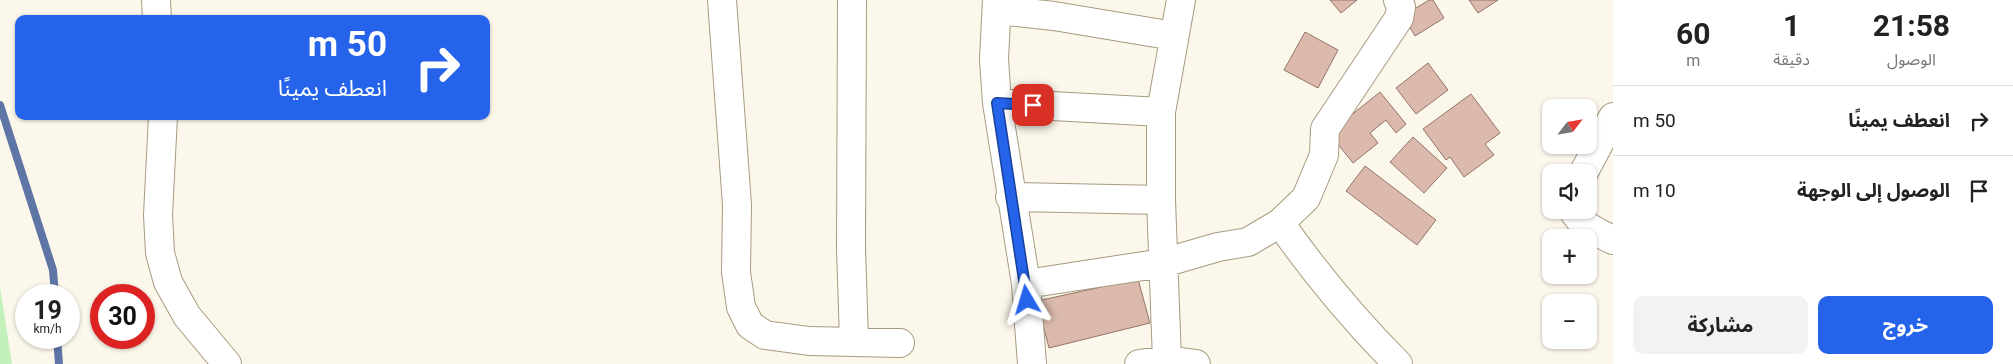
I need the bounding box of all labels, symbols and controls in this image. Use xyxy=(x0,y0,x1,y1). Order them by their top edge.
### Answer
text: 1 xyxy=(1783,8,1800,43)
text: 21:58 xyxy=(1873,8,1950,43)
text: 60 xyxy=(1676,16,1710,51)
text: 50 m xyxy=(308,24,387,65)
icon: right xyxy=(405,35,470,100)
text: دقيقة xyxy=(1773,50,1810,69)
text: الوصول xyxy=(1887,50,1936,69)
text: m xyxy=(1686,51,1700,70)
text: انعطف يمينًا xyxy=(278,76,387,101)
pin xyxy=(1012,84,1054,126)
icon: arrive xyxy=(1019,91,1047,119)
north arrow xyxy=(1542,99,1598,154)
map controls xyxy=(1542,99,1597,349)
icon: right xyxy=(1965,107,1993,135)
text: 50 m xyxy=(1633,109,1676,132)
text: انعطف يمينًا xyxy=(1848,109,1950,132)
button: sound xyxy=(1542,164,1597,219)
icon: arrive xyxy=(1965,177,1993,205)
text: 10 m xyxy=(1633,179,1676,202)
text: الوصول إلى الوجهة xyxy=(1797,179,1950,202)
button: + xyxy=(1542,229,1597,284)
position arrow xyxy=(1000,273,1052,325)
speed limit sign: 30 xyxy=(90,284,155,349)
button: − xyxy=(1542,294,1597,349)
text: 19 xyxy=(33,296,62,325)
button: مشاركة xyxy=(1633,296,1808,354)
button: خروج xyxy=(1818,296,1993,354)
text: km/h xyxy=(33,322,62,336)

